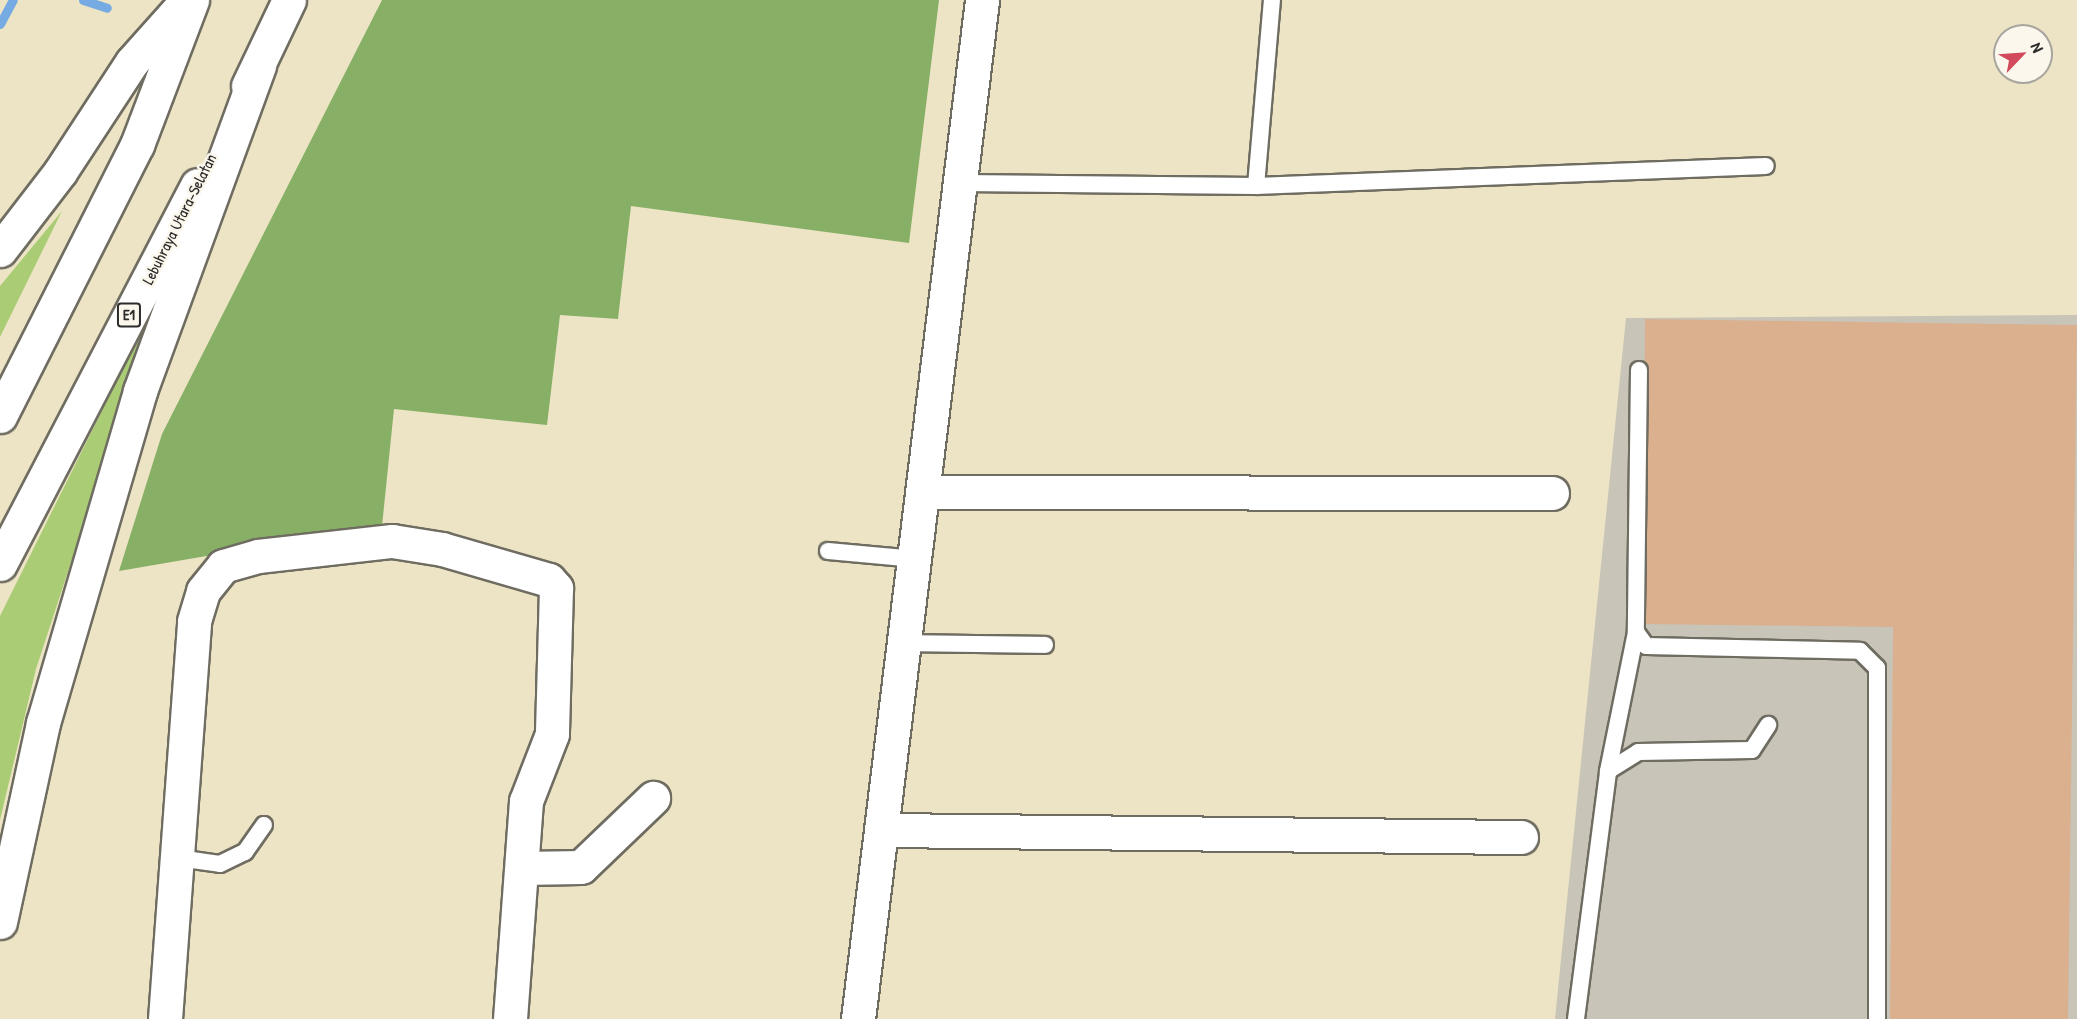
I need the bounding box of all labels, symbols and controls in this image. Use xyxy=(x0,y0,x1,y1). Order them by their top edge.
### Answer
north arrow xyxy=(1993,24,2053,84)
text: N xyxy=(2026,39,2049,56)
street label: Lebuhraya Utara–Selatan xyxy=(138,150,220,288)
road number: E1 xyxy=(116,303,142,327)

